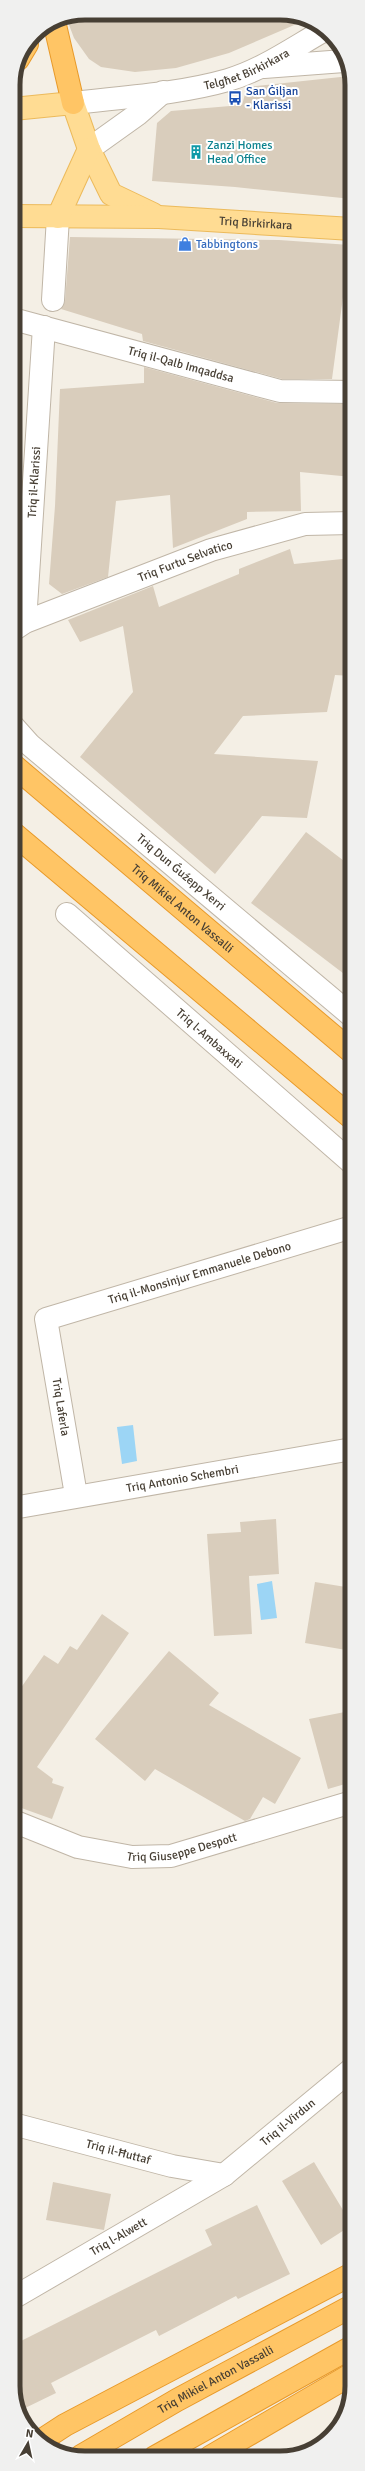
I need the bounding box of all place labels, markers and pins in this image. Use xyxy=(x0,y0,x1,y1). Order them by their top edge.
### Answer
place label: San Ġiljan - Klarissi xyxy=(246,84,298,113)
bus stop icon: San Ġiljan - Klarissi xyxy=(227,90,243,106)
place label: Zanzi Homes Head Office xyxy=(207,138,273,167)
building icon: Zanzi Homes Head Office xyxy=(188,144,204,160)
shop icon: Tabbingtons xyxy=(177,236,193,252)
place label: Tabbingtons xyxy=(196,237,258,252)

